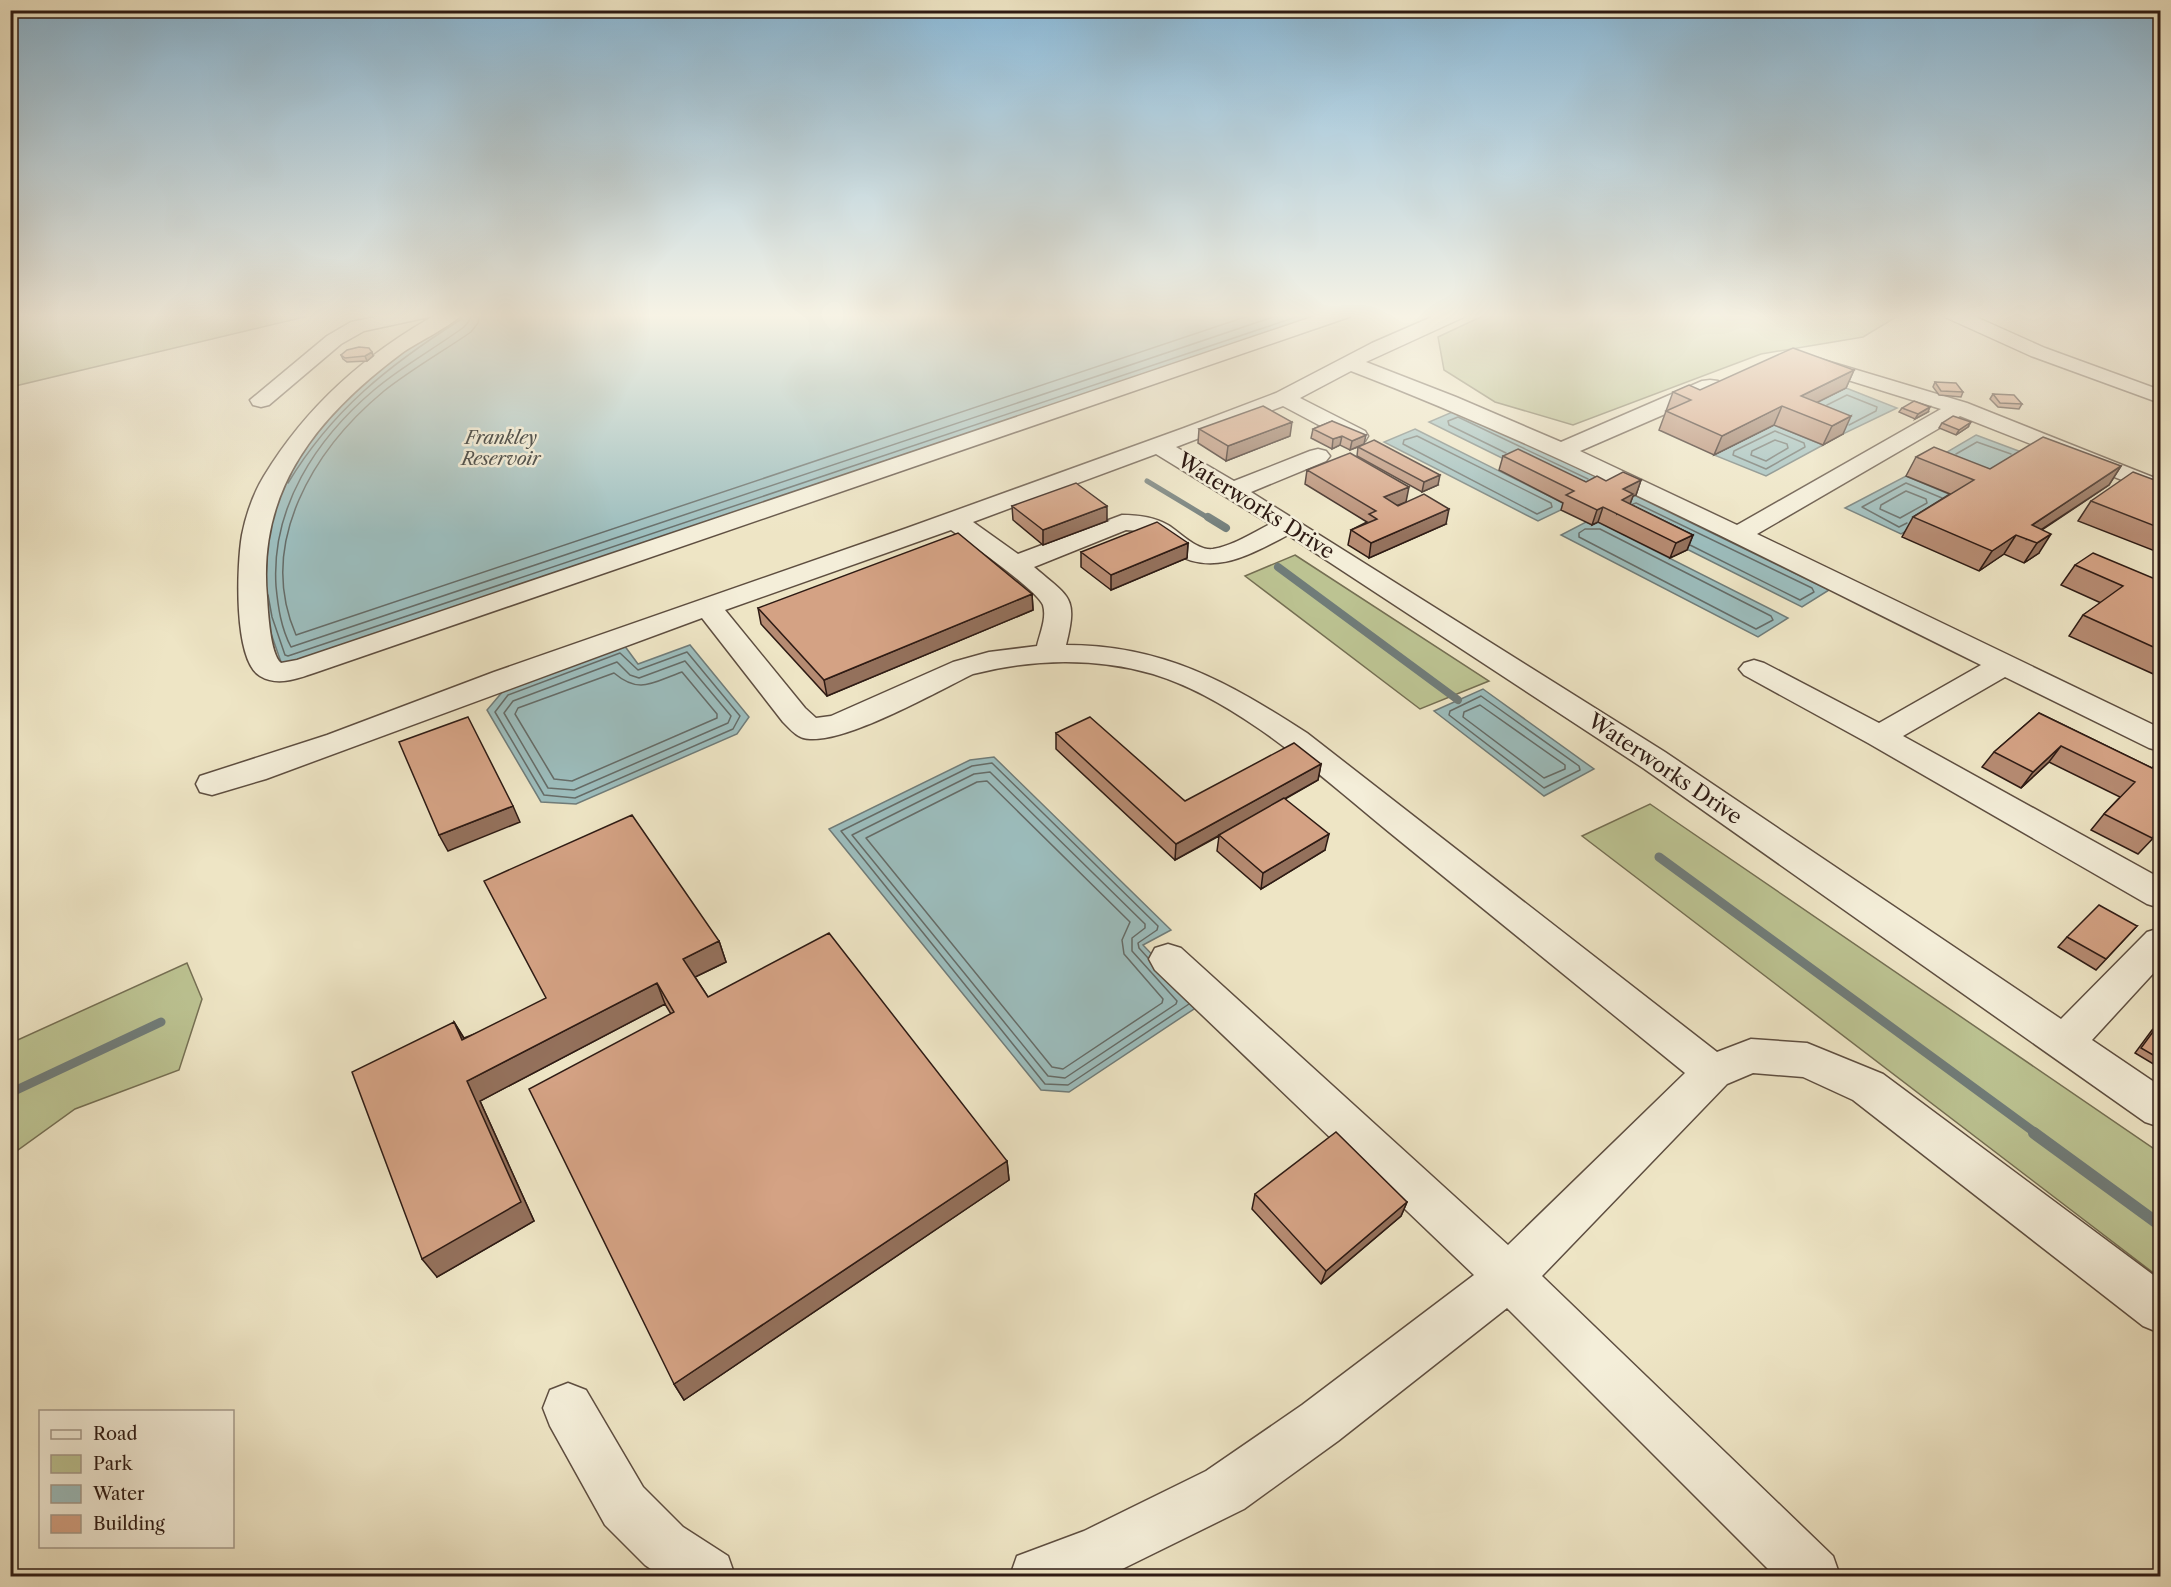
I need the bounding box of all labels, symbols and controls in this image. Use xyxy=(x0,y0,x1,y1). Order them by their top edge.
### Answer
water label: Frankley Reservoir xyxy=(459,427,542,470)
street label: Waterworks Drive xyxy=(1172,447,1339,564)
street label: Waterworks Drive xyxy=(1583,707,1747,829)
legend xyxy=(39,1410,234,1548)
text: Road xyxy=(93,1423,138,1445)
text: Park xyxy=(93,1453,134,1475)
text: Water xyxy=(92,1483,145,1505)
text: Building xyxy=(93,1513,165,1535)

